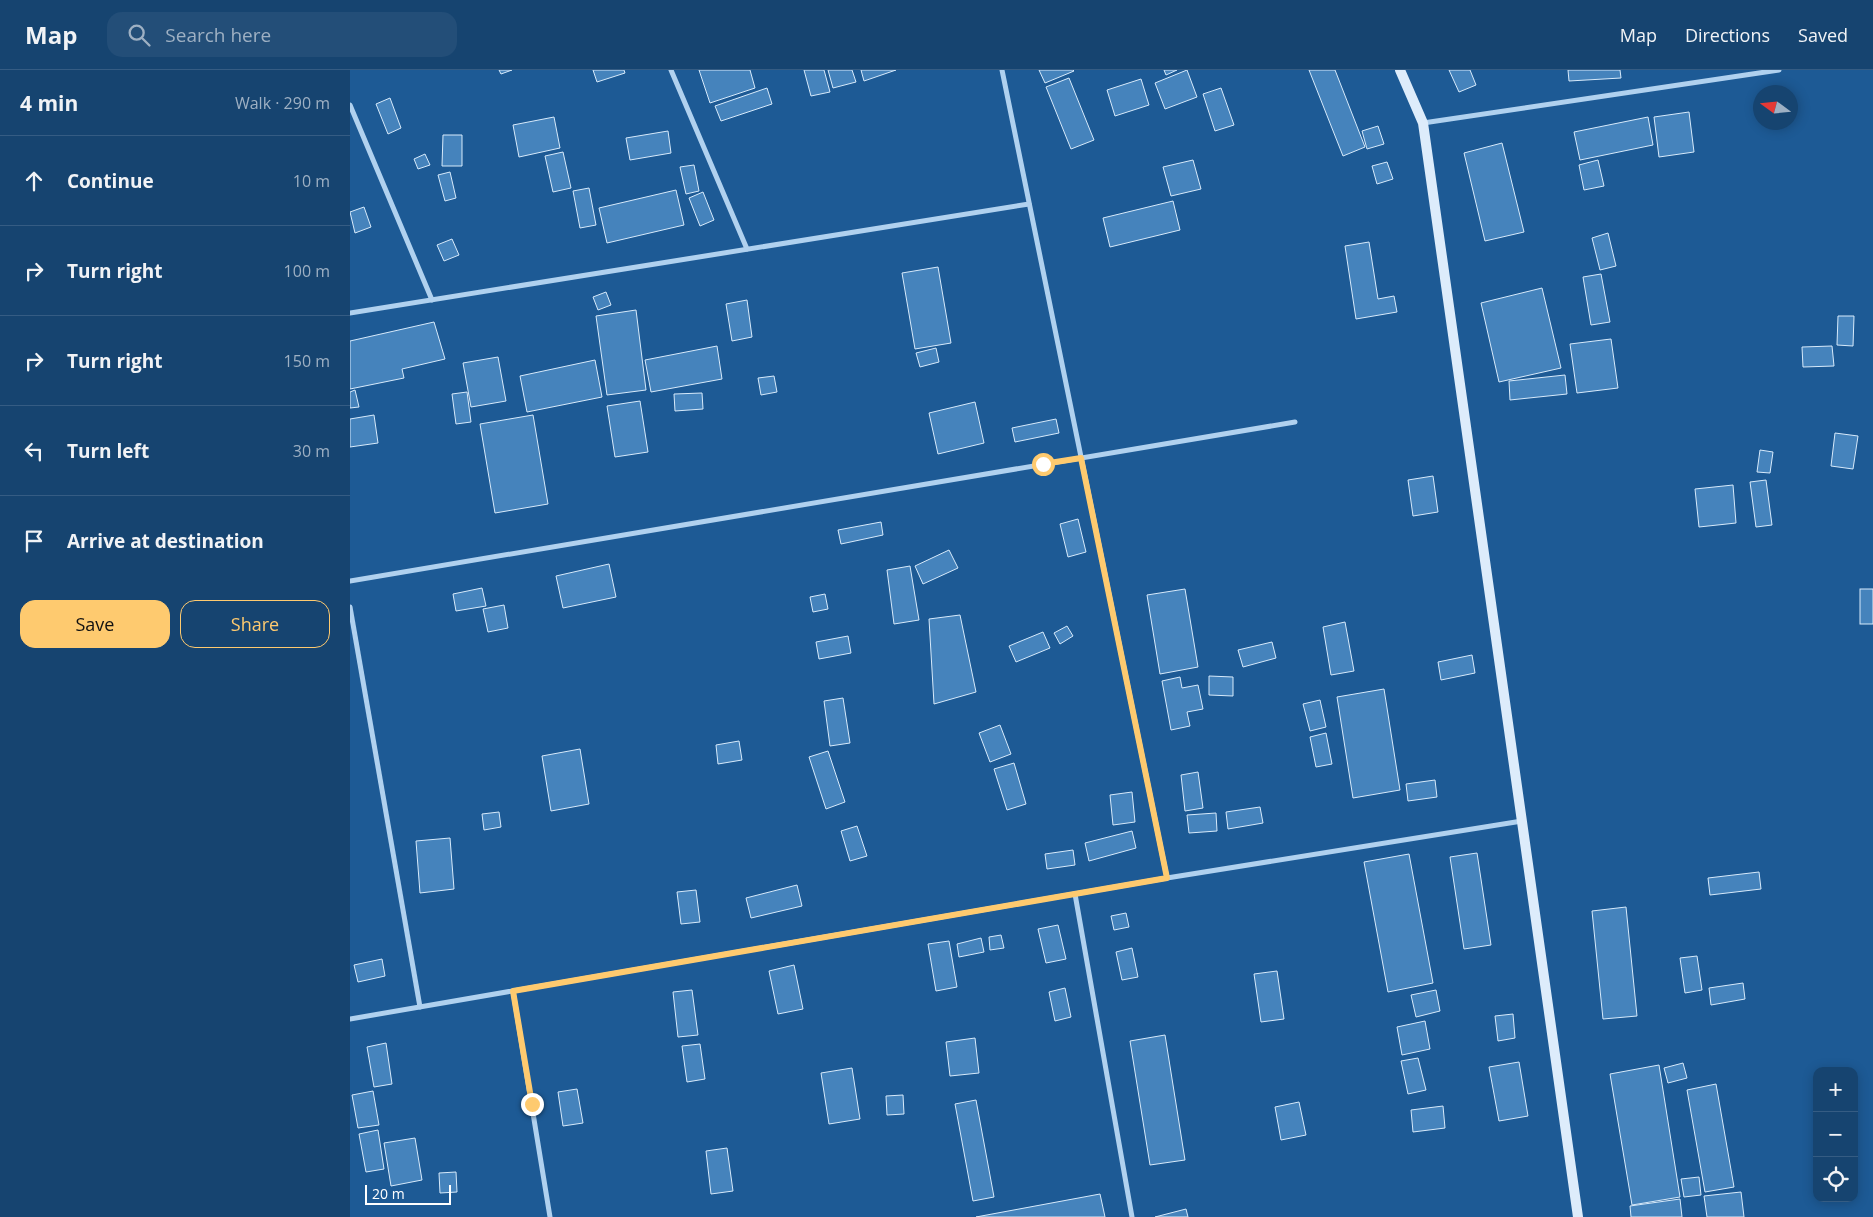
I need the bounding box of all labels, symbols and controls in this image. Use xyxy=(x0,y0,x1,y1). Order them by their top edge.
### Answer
search box xyxy=(107,12,457,57)
text: Map xyxy=(25,18,77,51)
icon: search xyxy=(125,21,153,49)
text: Search here xyxy=(165,22,271,48)
text: Map xyxy=(1620,23,1657,47)
text: Directions xyxy=(1685,23,1770,47)
text: Saved xyxy=(1798,23,1848,47)
north arrow xyxy=(1753,85,1798,130)
text: 4 min xyxy=(20,89,78,117)
text: Walk · 290 m xyxy=(235,92,330,114)
icon: ahead xyxy=(20,167,48,195)
text: Continue xyxy=(67,168,154,194)
text: 10 m xyxy=(293,170,330,192)
icon: right xyxy=(20,257,48,285)
text: Turn right xyxy=(67,258,162,284)
text: 100 m xyxy=(284,260,330,282)
icon: right xyxy=(20,347,48,375)
text: Turn right xyxy=(67,348,162,374)
text: 150 m xyxy=(284,350,330,372)
icon: left xyxy=(20,437,48,465)
text: Turn left xyxy=(67,438,149,464)
text: 30 m xyxy=(293,440,330,462)
route start xyxy=(1032,453,1055,476)
icon: arrive xyxy=(20,527,48,555)
text: Arrive at destination xyxy=(67,528,264,554)
button: Save xyxy=(20,600,170,648)
button: Share xyxy=(180,600,330,648)
map controls xyxy=(1813,1067,1858,1202)
button: + xyxy=(1813,1067,1858,1112)
route end xyxy=(521,1093,544,1116)
button: − xyxy=(1813,1112,1858,1157)
button: locate xyxy=(1813,1157,1858,1202)
scale bar xyxy=(365,1182,451,1205)
text: 20 m xyxy=(372,1184,405,1203)

